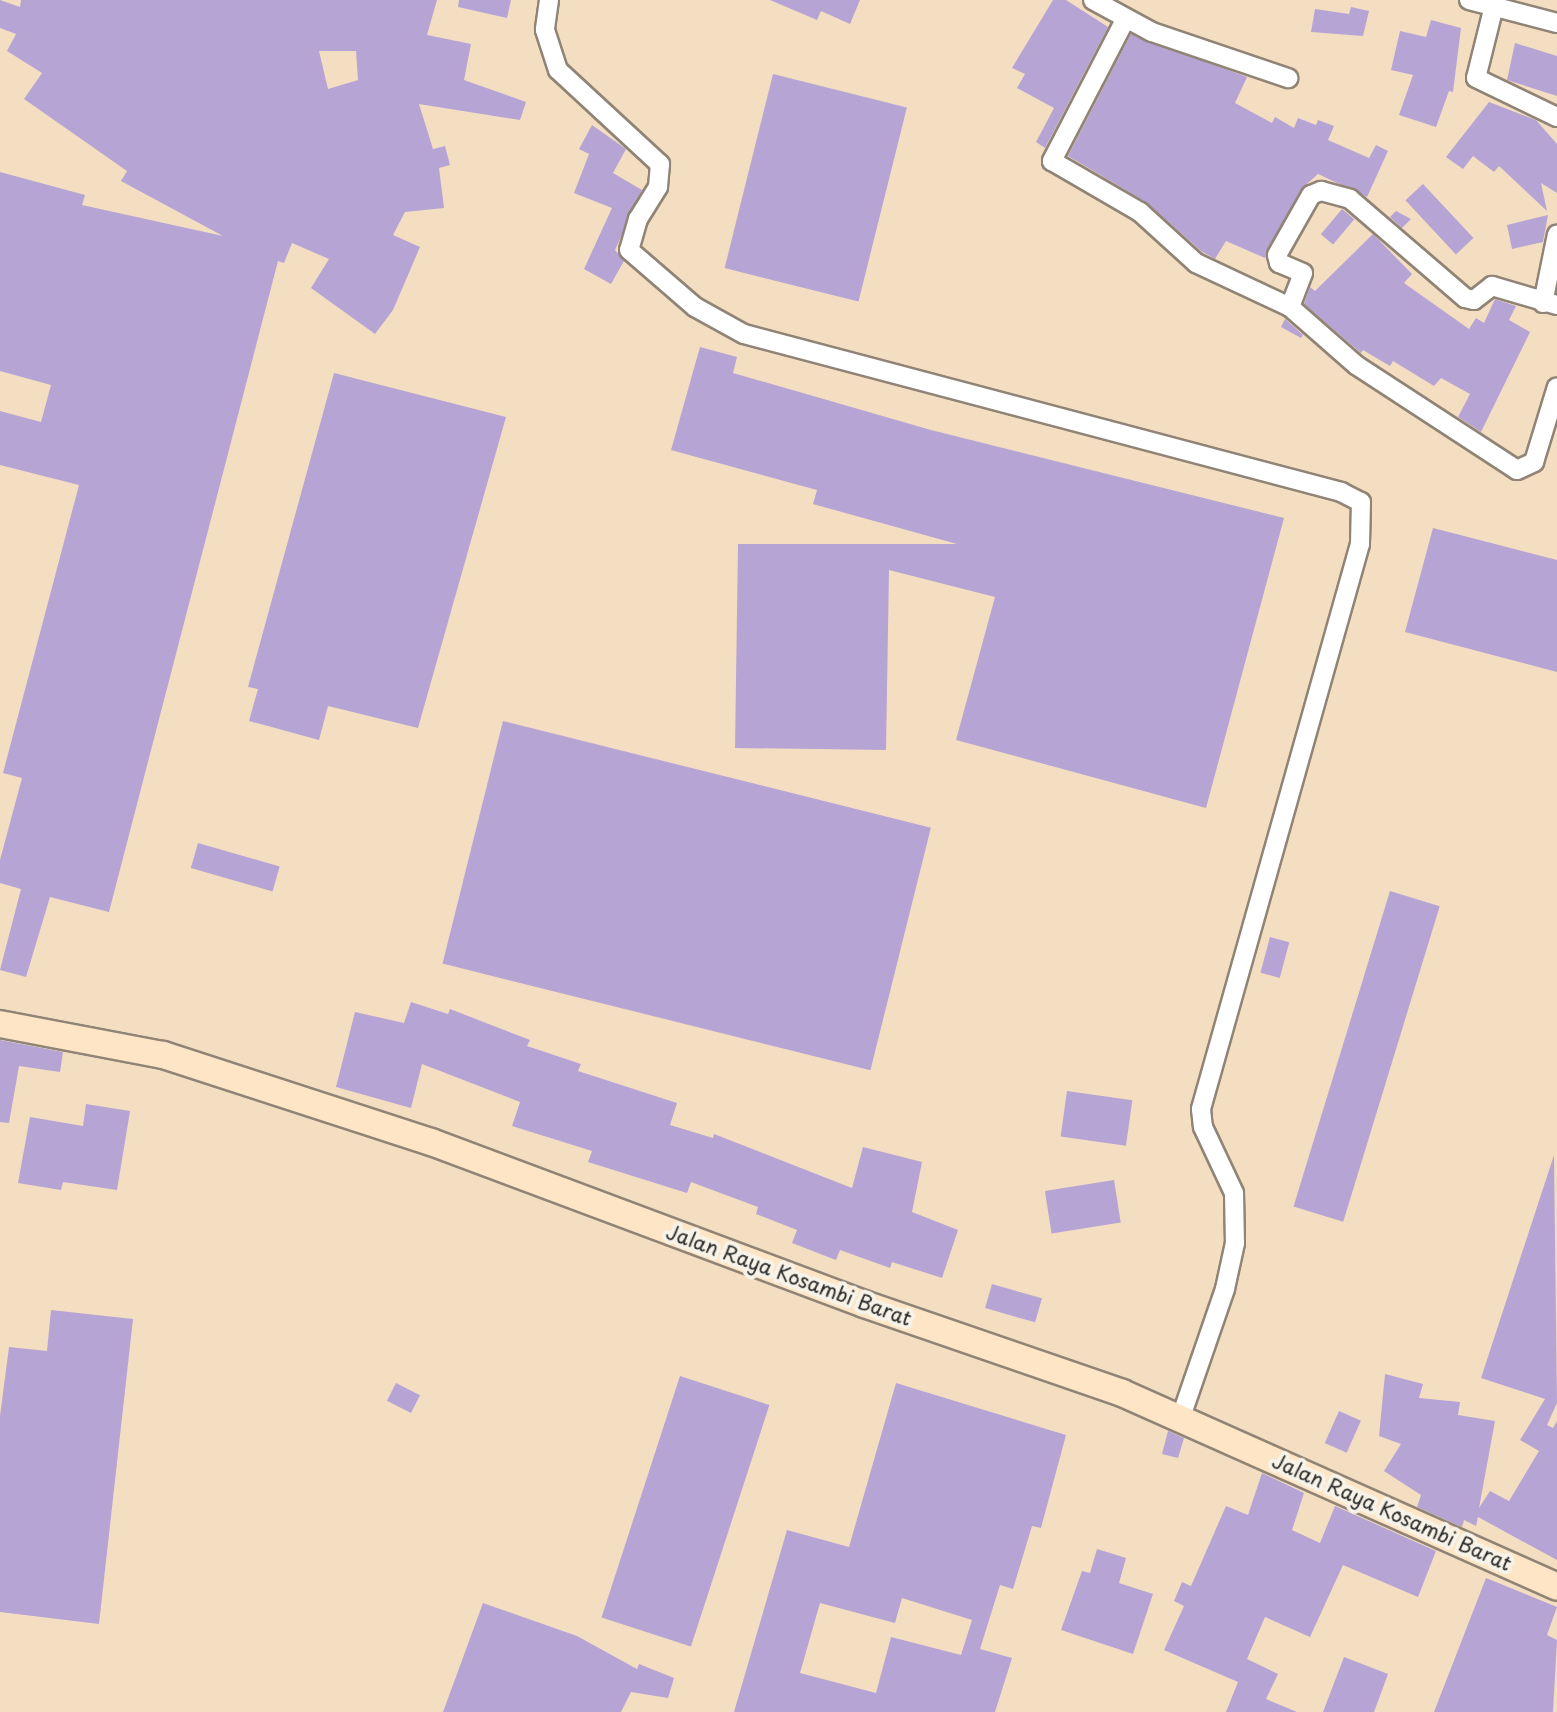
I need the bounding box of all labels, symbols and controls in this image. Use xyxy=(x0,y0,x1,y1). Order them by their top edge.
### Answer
street label: Jalan Raya Kosambi Barat xyxy=(663,1219,915,1331)
street label: Jalan Raya Kosambi Barat xyxy=(1268,1448,1516,1576)

